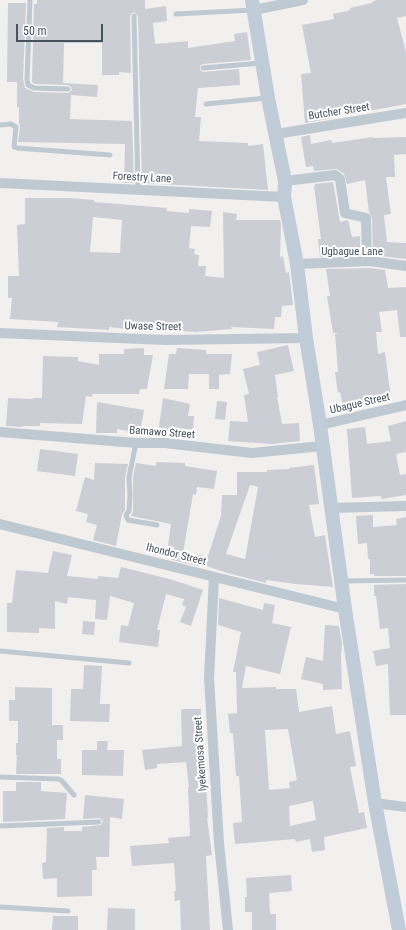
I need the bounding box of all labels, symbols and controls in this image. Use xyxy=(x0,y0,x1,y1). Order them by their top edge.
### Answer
scale bar xyxy=(18,16,105,42)
text: 50 m xyxy=(23,24,47,38)
street label: Butcher Street xyxy=(307,101,371,123)
street label: Forestry Lane xyxy=(112,170,172,186)
street label: Ugbague Lane xyxy=(321,245,383,259)
street label: Uwase Street xyxy=(124,320,182,334)
street label: Ubague Street xyxy=(329,391,391,417)
street label: Bamawo Street xyxy=(129,424,195,442)
street label: Ihondor Street xyxy=(145,541,207,569)
street label: Iyekemosa Street xyxy=(192,716,210,792)

